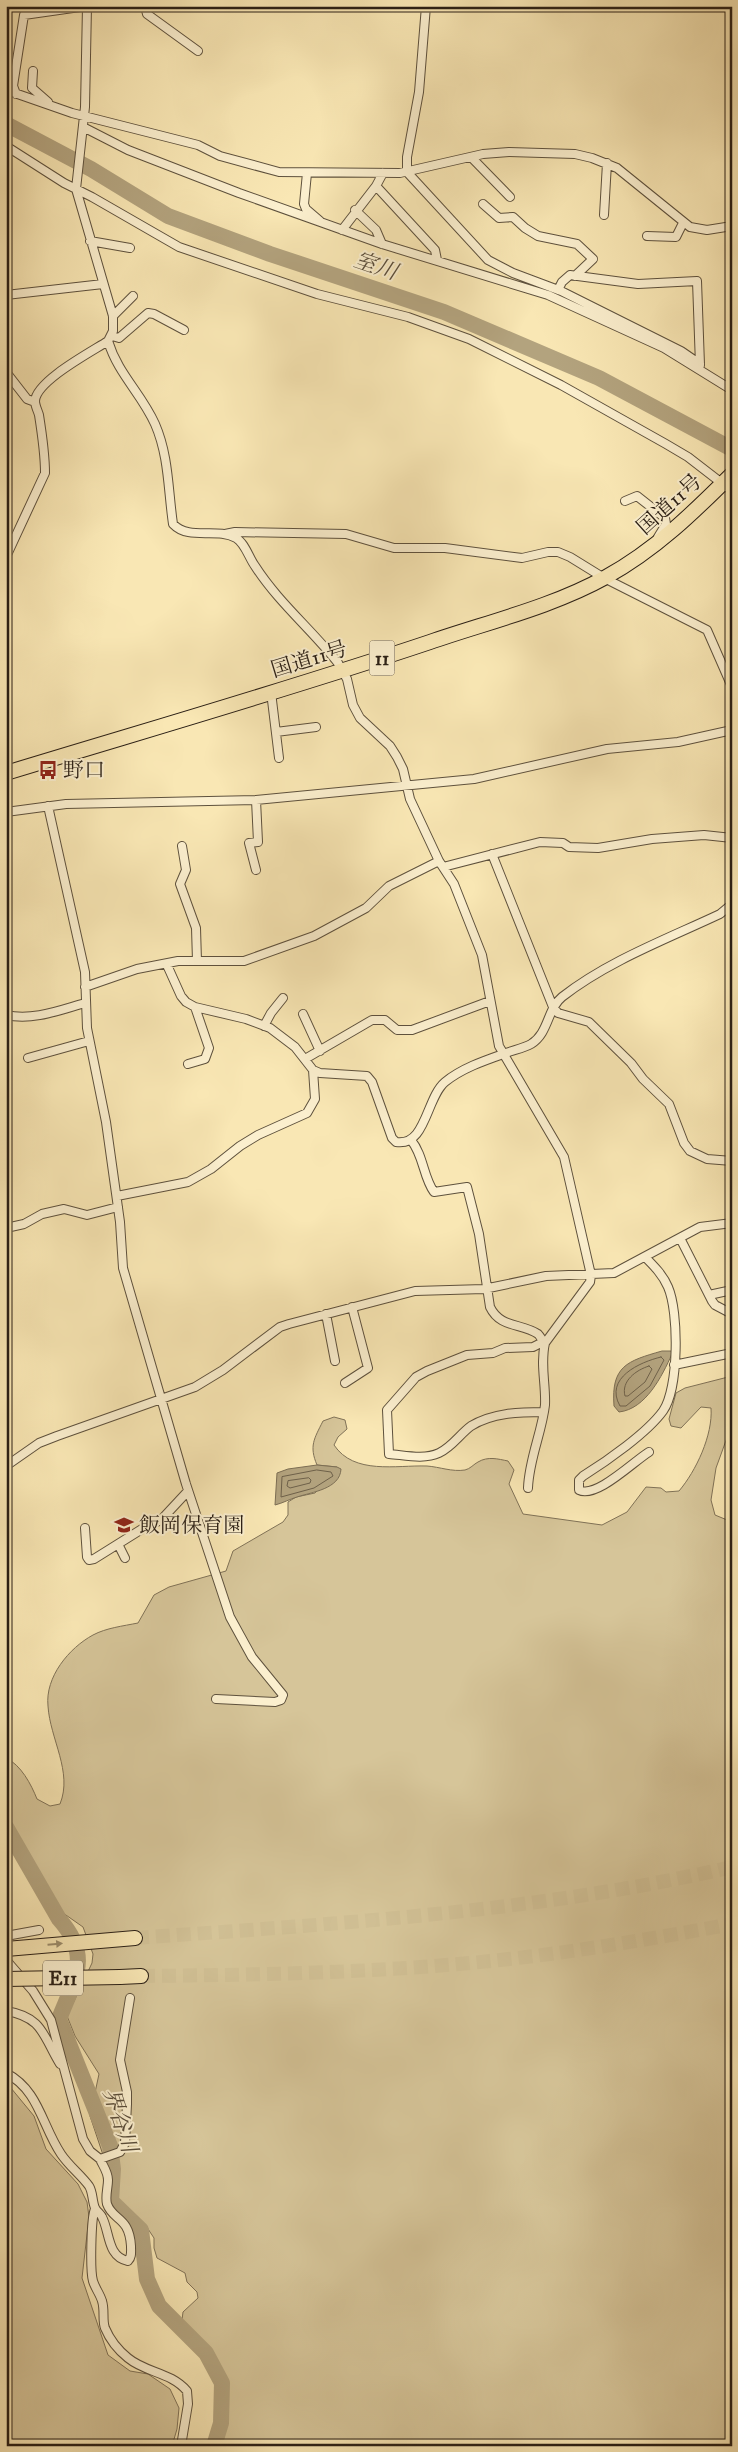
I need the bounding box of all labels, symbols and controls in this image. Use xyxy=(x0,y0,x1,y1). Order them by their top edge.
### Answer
water label: 室川 xyxy=(350,246,403,287)
street label: 国道11号 xyxy=(632,469,708,541)
street label: 国道11号 xyxy=(268,636,351,684)
road number: 11 xyxy=(370,640,394,676)
place label: 野口 xyxy=(63,758,105,784)
bus stop icon: 野口 xyxy=(37,759,59,781)
place label: 飯岡保育園 xyxy=(139,1513,244,1539)
school or university icon: 飯岡保育園 xyxy=(113,1514,135,1536)
one-way arrow xyxy=(47,1940,63,1948)
road number: E11 xyxy=(43,1960,83,1996)
water label: 界谷川 xyxy=(97,2085,143,2158)

